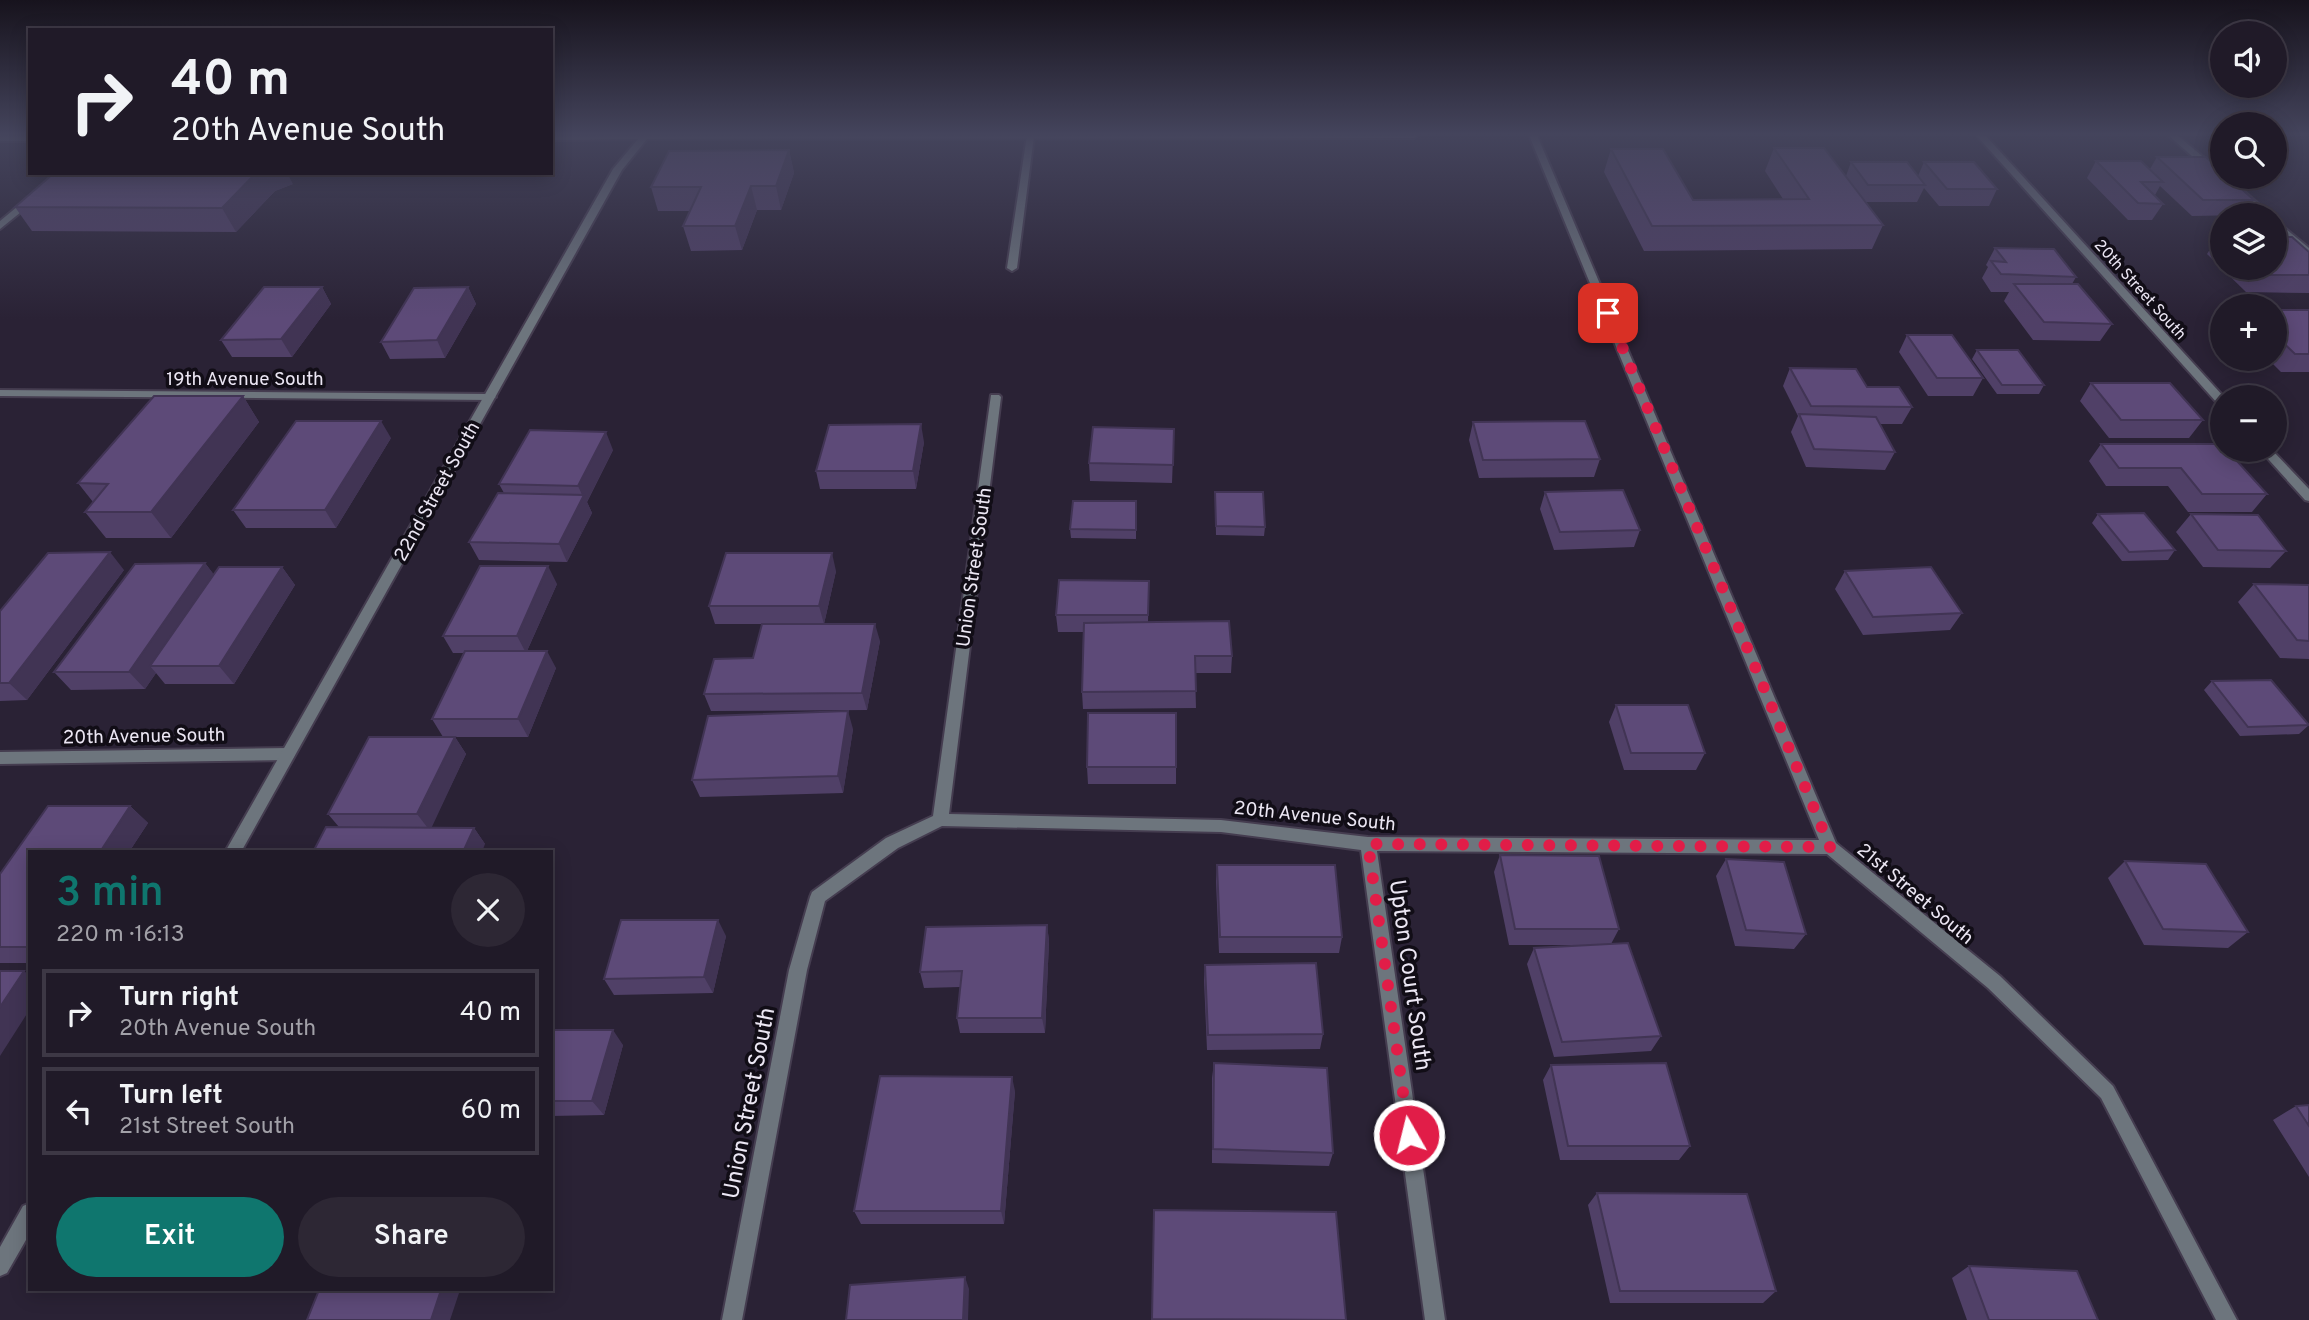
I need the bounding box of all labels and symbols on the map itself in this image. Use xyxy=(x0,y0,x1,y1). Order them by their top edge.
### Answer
street label: 20th Street South xyxy=(2089,236,2190,345)
pin xyxy=(1578,283,1638,343)
street label: 19th Avenue South xyxy=(166,368,324,392)
street label: 22nd Street South xyxy=(389,418,486,566)
street label: Union Street South xyxy=(952,486,998,649)
street label: 20th Avenue South xyxy=(62,724,226,750)
street label: 20th Avenue South xyxy=(1233,797,1397,837)
street label: 21st Street South xyxy=(1851,839,1978,950)
street label: Upton Court South xyxy=(1381,878,1436,1073)
street label: Union Street South xyxy=(718,1005,783,1202)
position arrow xyxy=(1372,1098,1446,1172)

